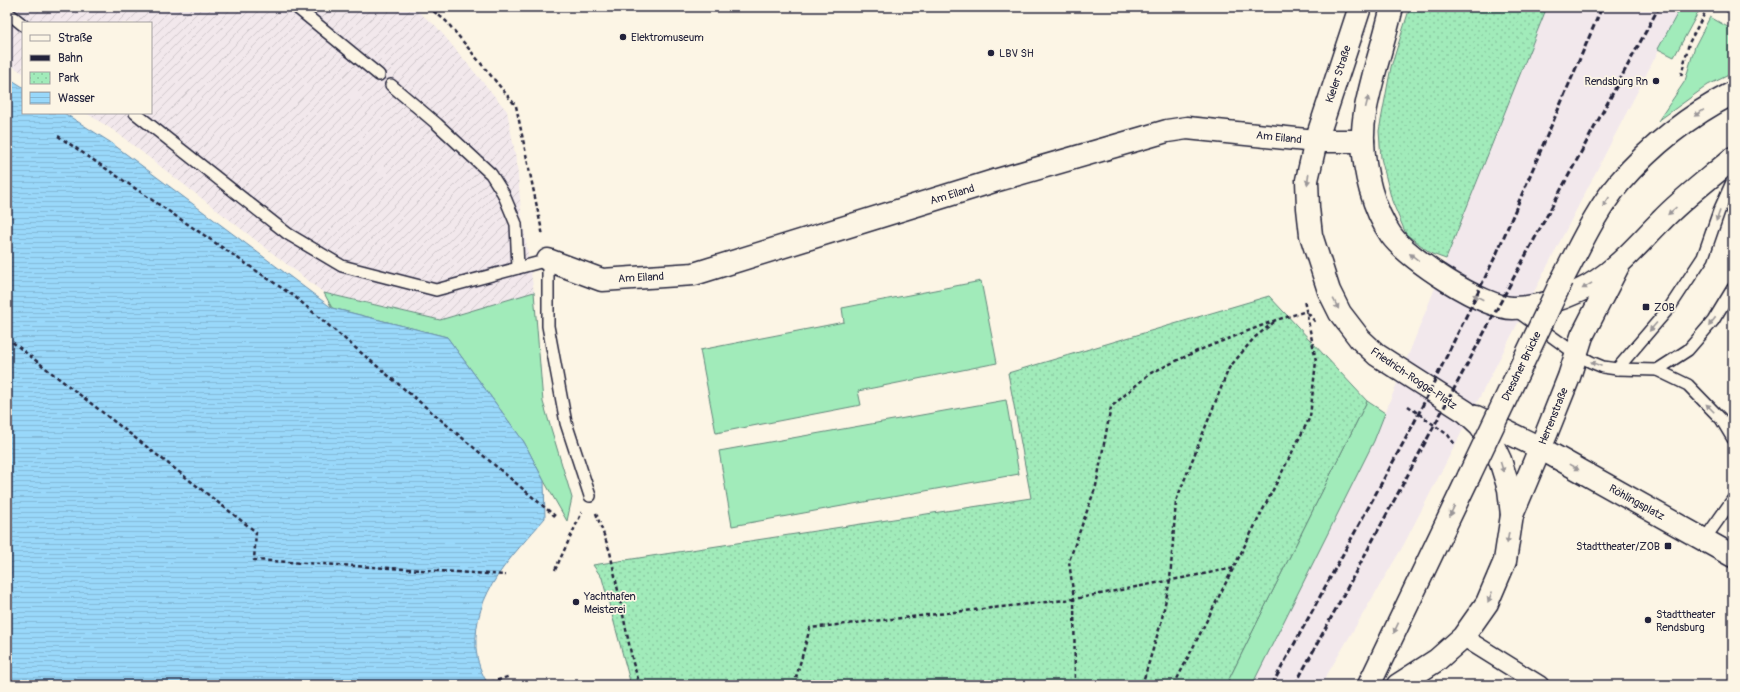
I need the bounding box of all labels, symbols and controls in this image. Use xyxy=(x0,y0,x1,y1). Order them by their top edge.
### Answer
legend xyxy=(22,22,152,114)
text: Straße xyxy=(58,31,92,46)
place label: Elektromuseum xyxy=(631,31,704,44)
marker: Elektromuseum xyxy=(618,32,628,42)
street label: Kieler Straße xyxy=(1323,43,1354,105)
place label: LBV SH xyxy=(999,47,1034,60)
marker: LBV SH xyxy=(986,48,996,58)
text: Bahn xyxy=(58,51,83,66)
text: Park xyxy=(58,71,79,86)
place label: Rendsburg Rn xyxy=(1585,75,1648,88)
marker: Rendsburg Rn xyxy=(1651,76,1661,86)
text: Wasser xyxy=(58,91,95,106)
one-way arrow xyxy=(1364,96,1370,108)
one-way arrow xyxy=(1694,109,1705,117)
street label: Am Eiland xyxy=(1256,129,1302,146)
one-way arrow xyxy=(1305,173,1311,185)
street label: Am Eiland xyxy=(928,182,976,207)
one-way arrow xyxy=(1602,197,1610,207)
one-way arrow xyxy=(1667,207,1677,216)
one-way arrow xyxy=(1714,210,1720,222)
one-way arrow xyxy=(1409,253,1419,261)
street label: Am Eiland xyxy=(618,270,664,285)
one-way arrow xyxy=(1581,283,1593,290)
one-way arrow xyxy=(1472,293,1484,300)
one-way arrow xyxy=(1332,298,1339,310)
place label: ZOB xyxy=(1654,301,1675,314)
marker: ZOB xyxy=(1641,302,1651,312)
one-way arrow xyxy=(1708,316,1717,327)
one-way arrow xyxy=(1648,322,1657,332)
street label: Dresdner Brücke xyxy=(1499,329,1544,403)
street label: Friedrich-Rogge-Platz xyxy=(1368,345,1460,412)
one-way arrow xyxy=(1589,360,1601,366)
street label: Herrenstraße xyxy=(1536,385,1571,447)
one-way arrow xyxy=(1705,403,1715,413)
one-way arrow xyxy=(1499,462,1505,474)
one-way arrow xyxy=(1569,464,1580,470)
street label: Röhlingsplatz xyxy=(1607,482,1667,523)
one-way arrow xyxy=(1449,505,1455,516)
one-way arrow xyxy=(1505,532,1511,544)
place label: Stadttheater/ZOB xyxy=(1576,540,1660,553)
marker: Stadttheater/ZOB xyxy=(1663,541,1673,551)
place label: Yachthafen Meisterei xyxy=(583,590,636,616)
one-way arrow xyxy=(1486,591,1492,603)
marker: Yachthafen Meisterei xyxy=(571,597,581,607)
place label: Stadttheater Rendsburg xyxy=(1656,608,1715,634)
marker: Stadttheater Rendsburg xyxy=(1643,615,1653,625)
one-way arrow xyxy=(1393,623,1399,634)

